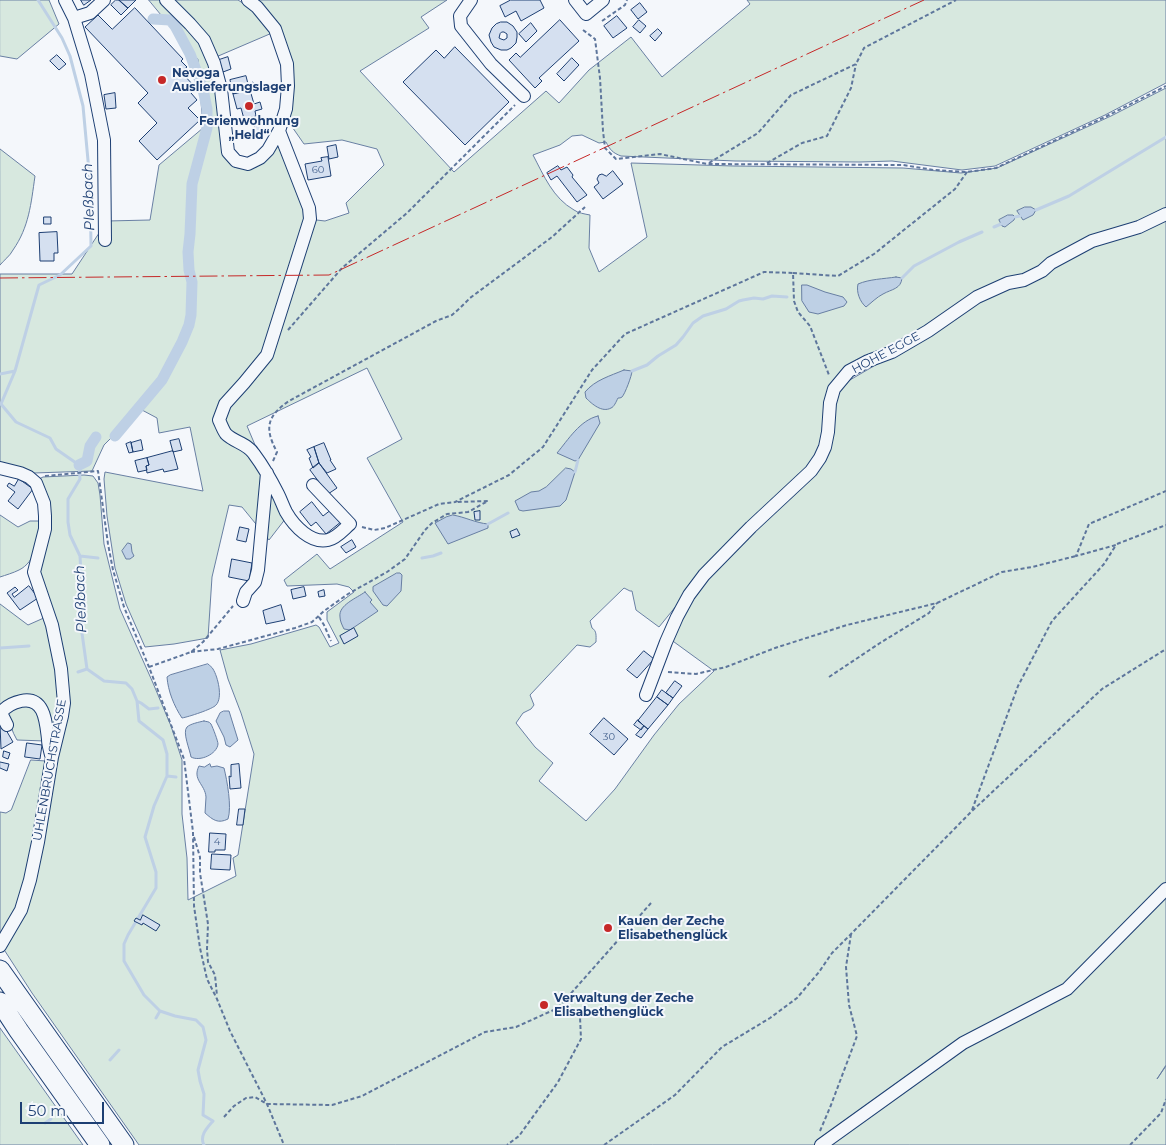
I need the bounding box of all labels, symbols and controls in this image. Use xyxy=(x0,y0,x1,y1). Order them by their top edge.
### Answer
place label: Nevoga Auslieferungslager xyxy=(172,66,291,94)
marker: Nevoga Auslieferungslager xyxy=(156,74,168,86)
marker: Ferienwohnung „Held“ xyxy=(243,100,255,112)
place label: Ferienwohnung „Held“ xyxy=(199,114,299,142)
water label: Pleßbach xyxy=(79,163,99,231)
house number: 60 xyxy=(312,164,324,176)
street label: HOHE EGGE xyxy=(849,329,923,377)
water label: Pleßbach xyxy=(71,565,91,633)
street label: UHLENBRUCHSTRASSE xyxy=(30,698,70,842)
house number: 30 xyxy=(603,731,615,743)
house number: 4 xyxy=(214,836,220,848)
place label: Kauen der Zeche Elisabethenglück xyxy=(618,914,728,942)
marker: Kauen der Zeche Elisabethenglück xyxy=(602,922,614,934)
place label: Verwaltung der Zeche Elisabethenglück xyxy=(554,991,694,1019)
marker: Verwaltung der Zeche Elisabethenglück xyxy=(538,999,550,1011)
scale bar xyxy=(22,1092,106,1124)
text: 50 m xyxy=(28,1101,66,1120)

